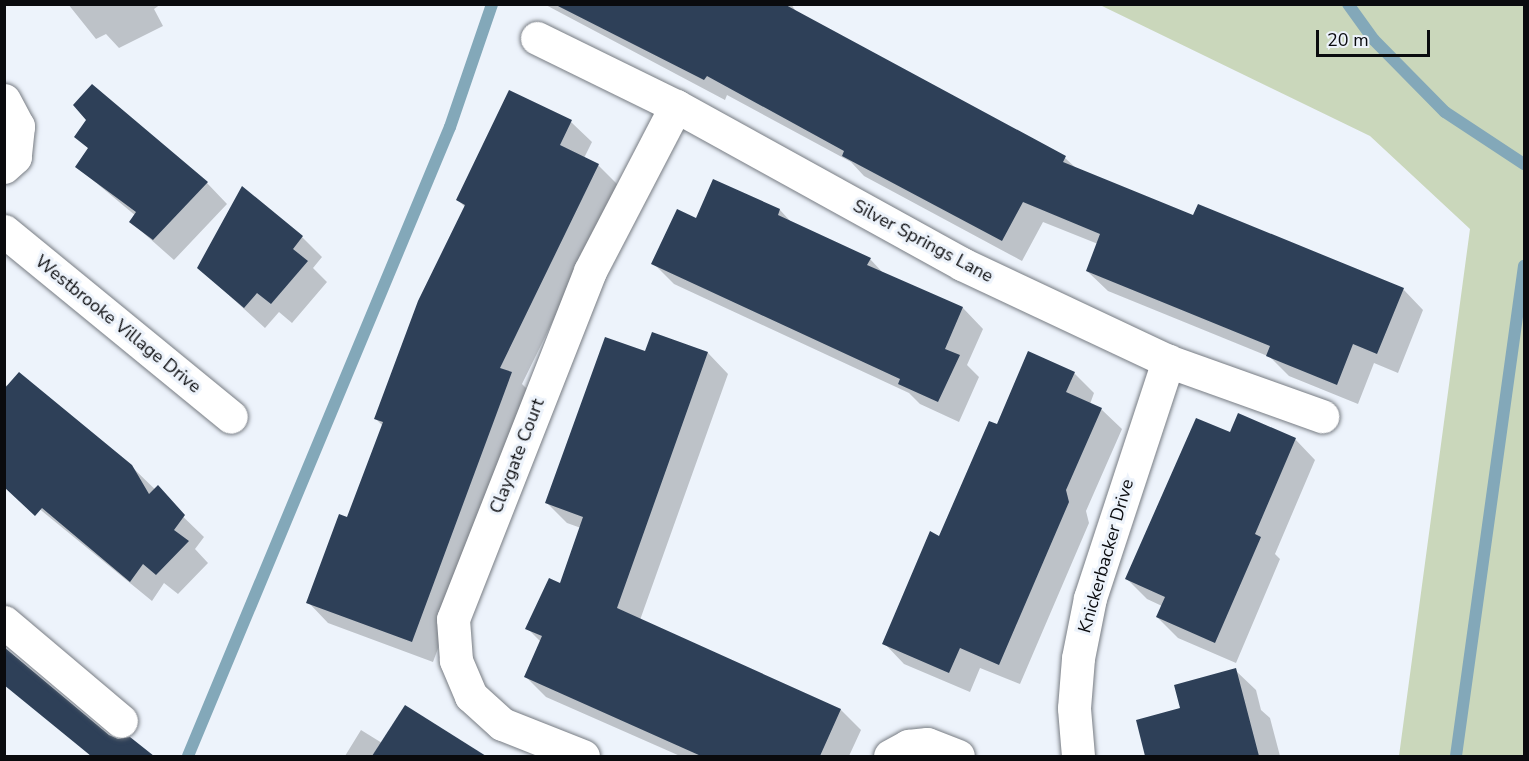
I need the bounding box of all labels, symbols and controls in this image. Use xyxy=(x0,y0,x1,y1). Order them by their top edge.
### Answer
scale bar xyxy=(1319,18,1433,56)
text: 20 m xyxy=(1327,28,1369,52)
street label: Silver Springs Lane xyxy=(849,195,997,287)
street label: Westbrooke Village Drive xyxy=(31,250,205,398)
street label: Claygate Court xyxy=(485,395,549,517)
street label: Knickerbacker Drive xyxy=(1074,476,1138,636)

